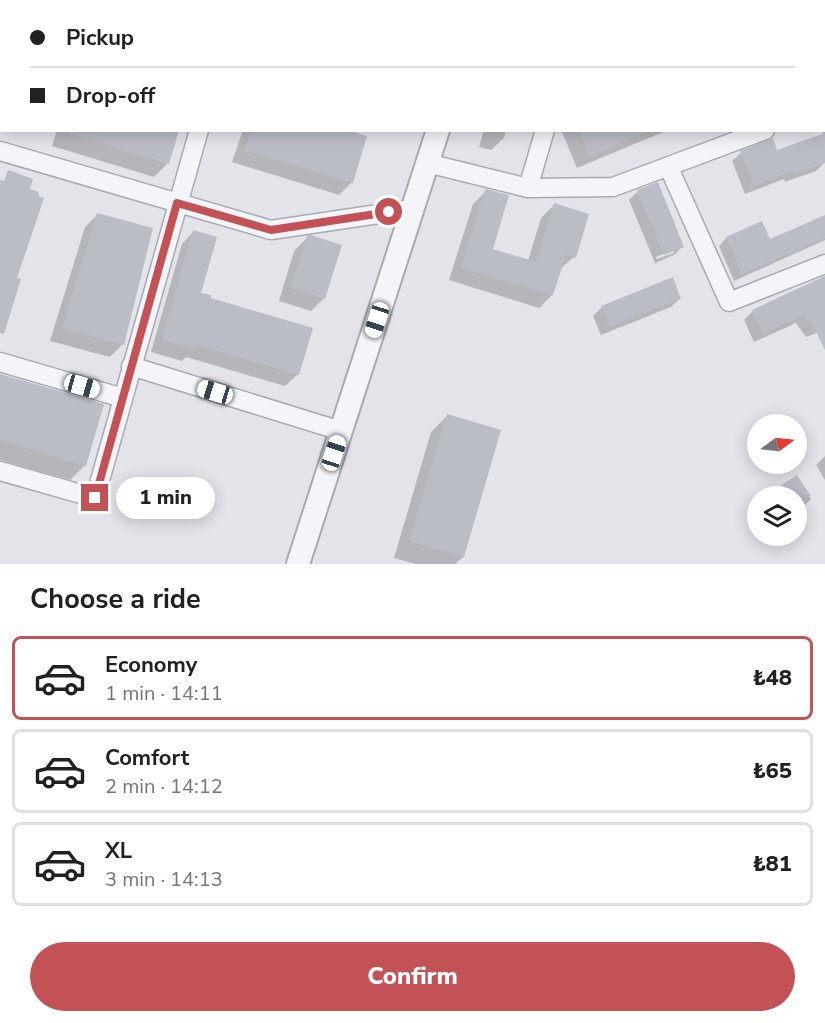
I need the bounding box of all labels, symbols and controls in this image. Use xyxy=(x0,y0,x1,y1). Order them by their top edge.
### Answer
text: Pickup xyxy=(66,23,134,53)
text: Drop-off xyxy=(66,81,155,111)
route start xyxy=(375,198,402,225)
car xyxy=(363,300,391,340)
car xyxy=(62,372,102,400)
car xyxy=(195,378,235,406)
north arrow xyxy=(747,414,807,474)
map controls xyxy=(747,414,807,546)
car xyxy=(320,433,348,473)
callout: 1 min xyxy=(116,477,215,519)
route end xyxy=(81,484,108,511)
text: 1 min xyxy=(139,484,192,511)
button: layers xyxy=(747,486,807,546)
text: Choose a ride xyxy=(30,581,201,618)
text: Economy xyxy=(105,650,197,680)
icon: car xyxy=(33,651,87,705)
text: ₺48 xyxy=(752,663,792,693)
text: 1 min · 14:11 xyxy=(105,680,223,707)
text: Comfort xyxy=(105,743,189,773)
icon: car xyxy=(33,744,87,798)
text: ₺65 xyxy=(752,756,792,786)
text: 2 min · 14:12 xyxy=(105,773,223,800)
text: XL xyxy=(105,836,132,866)
icon: car xyxy=(33,837,87,891)
text: ₺81 xyxy=(752,849,792,879)
text: 3 min · 14:13 xyxy=(105,866,223,893)
button: Confirm xyxy=(30,942,795,1011)

